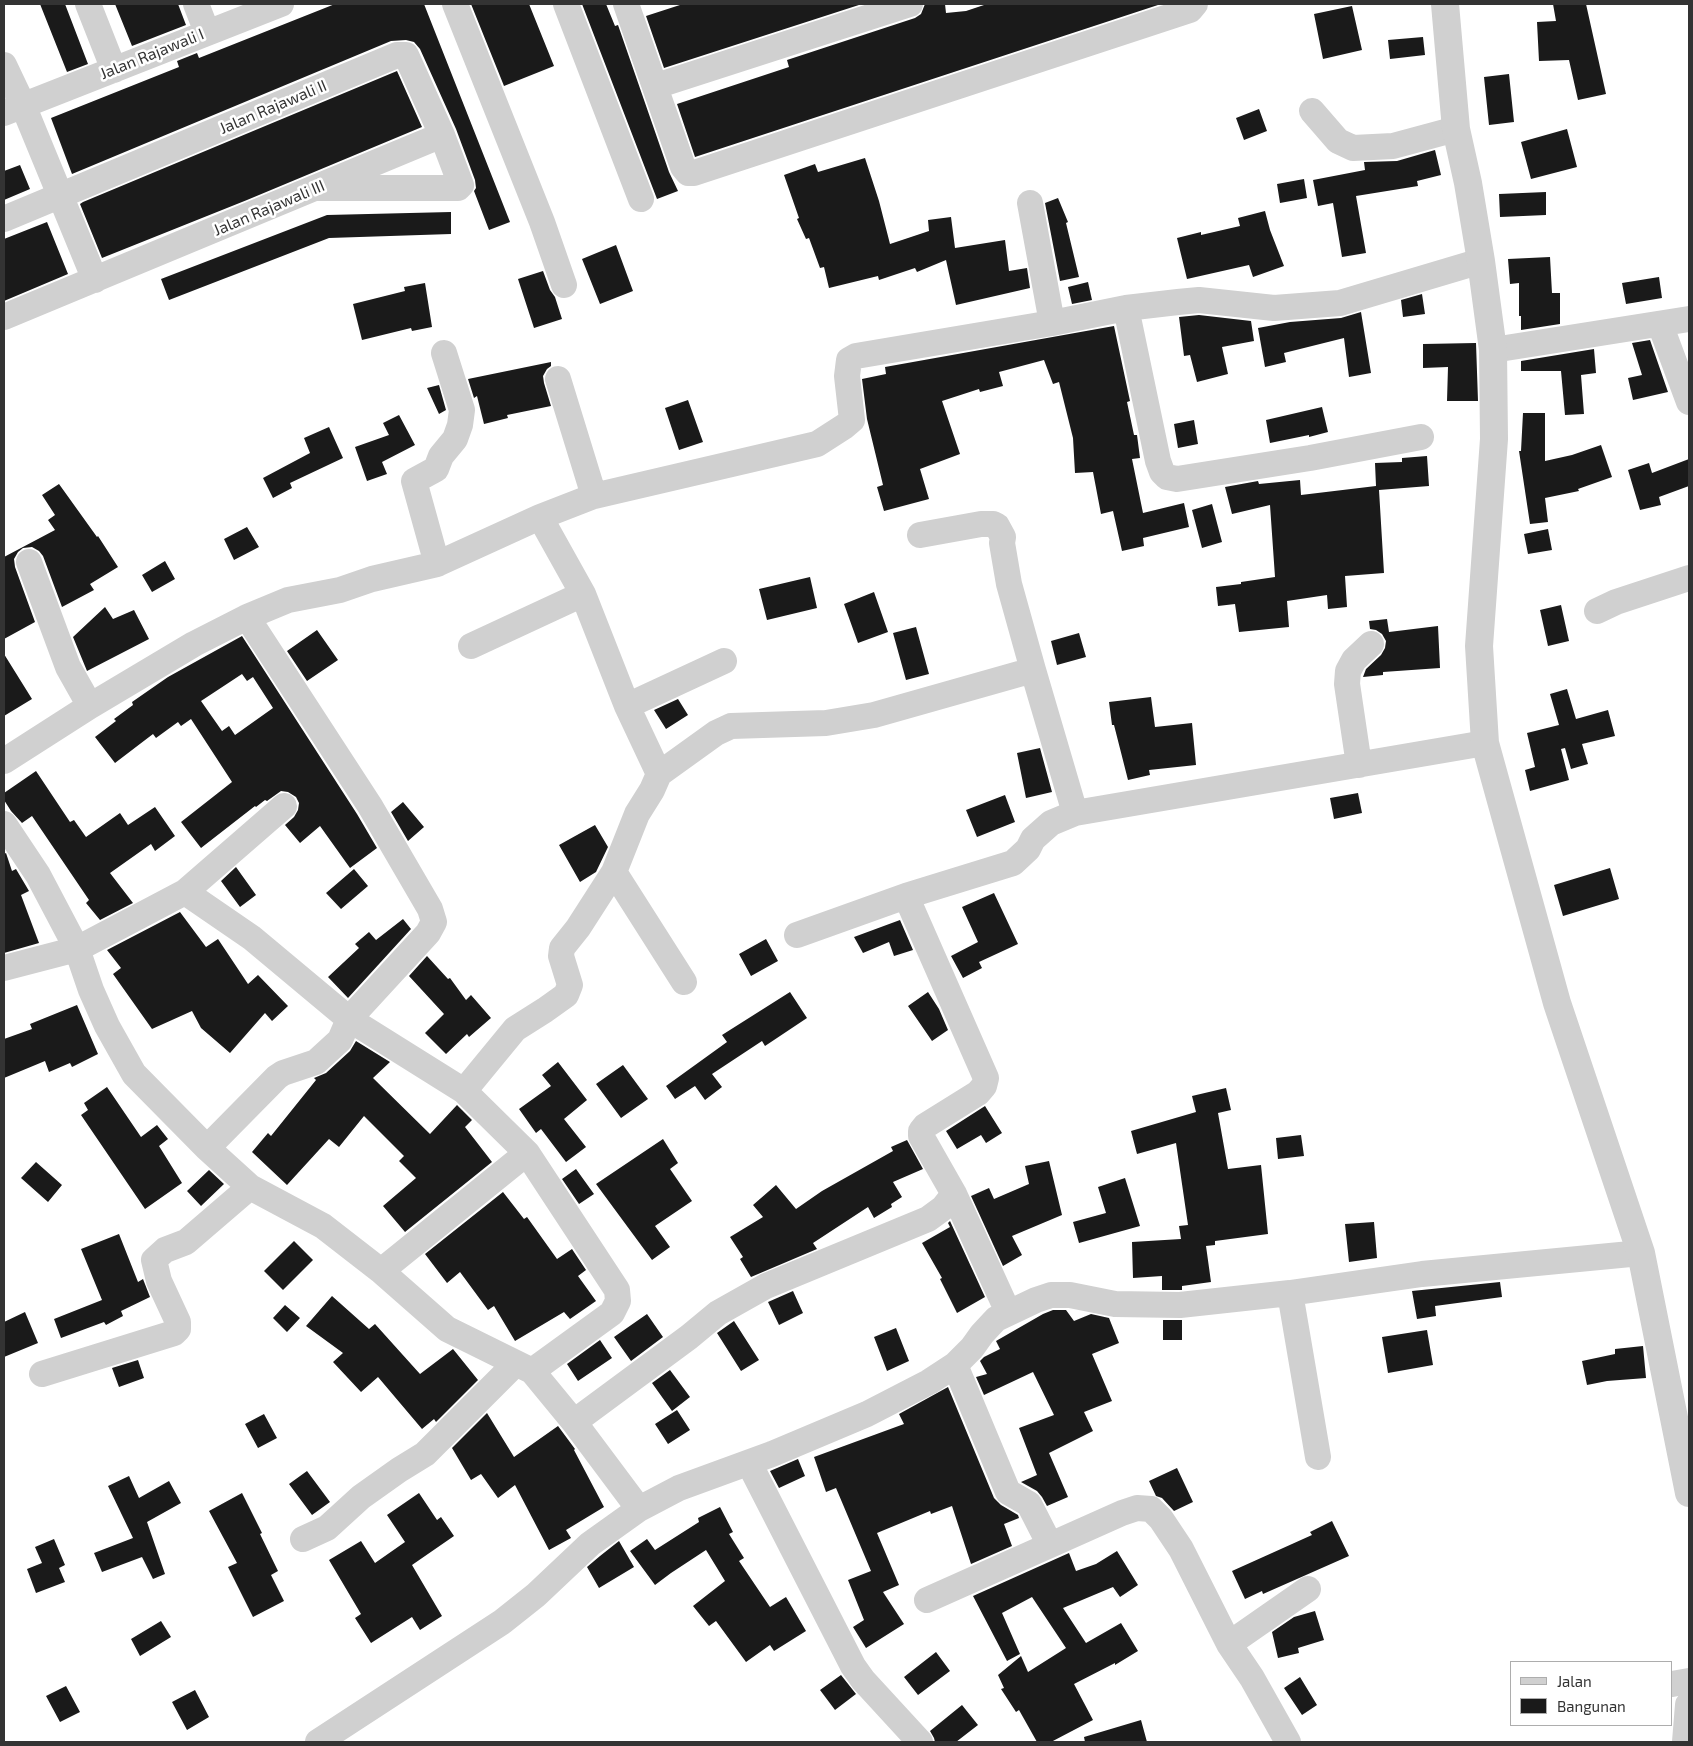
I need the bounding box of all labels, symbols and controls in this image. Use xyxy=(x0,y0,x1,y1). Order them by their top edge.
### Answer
street label: Jalan Rajawali I xyxy=(97,24,207,84)
street label: Jalan Rajawali II xyxy=(216,76,330,138)
street label: Jalan Rajawali III xyxy=(211,176,327,240)
legend xyxy=(1510,1661,1673,1726)
text: Jalan xyxy=(1557,1672,1592,1690)
text: Bangunan xyxy=(1557,1697,1626,1715)

